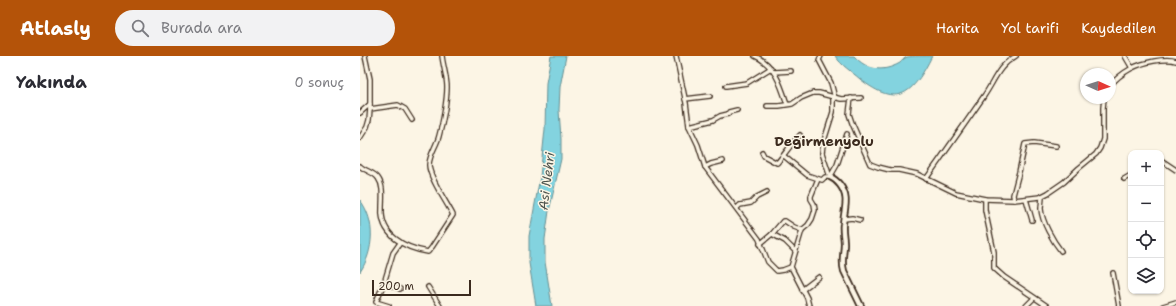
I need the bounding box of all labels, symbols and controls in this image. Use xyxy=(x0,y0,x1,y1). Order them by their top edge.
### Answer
search box xyxy=(115,10,395,46)
text: Atlasly xyxy=(20,16,91,41)
icon: search xyxy=(129,17,151,39)
text: Burada ara xyxy=(161,18,242,38)
text: Harita xyxy=(936,19,979,37)
text: Yol tarifi xyxy=(1001,19,1059,37)
text: Kaydedilen xyxy=(1081,19,1156,37)
north arrow xyxy=(1080,68,1116,104)
text: Yakında xyxy=(16,71,87,93)
text: 0 sonuç xyxy=(295,74,344,91)
district label: Değirmenyolu xyxy=(774,132,874,150)
map controls xyxy=(1128,150,1164,294)
button: + xyxy=(1128,150,1164,186)
water label: Asi Nehri xyxy=(535,151,559,211)
button: − xyxy=(1128,186,1164,222)
button: locate xyxy=(1128,222,1164,258)
button: layers xyxy=(1128,258,1164,294)
scale bar xyxy=(372,278,471,297)
text: 200 m xyxy=(378,279,414,294)

